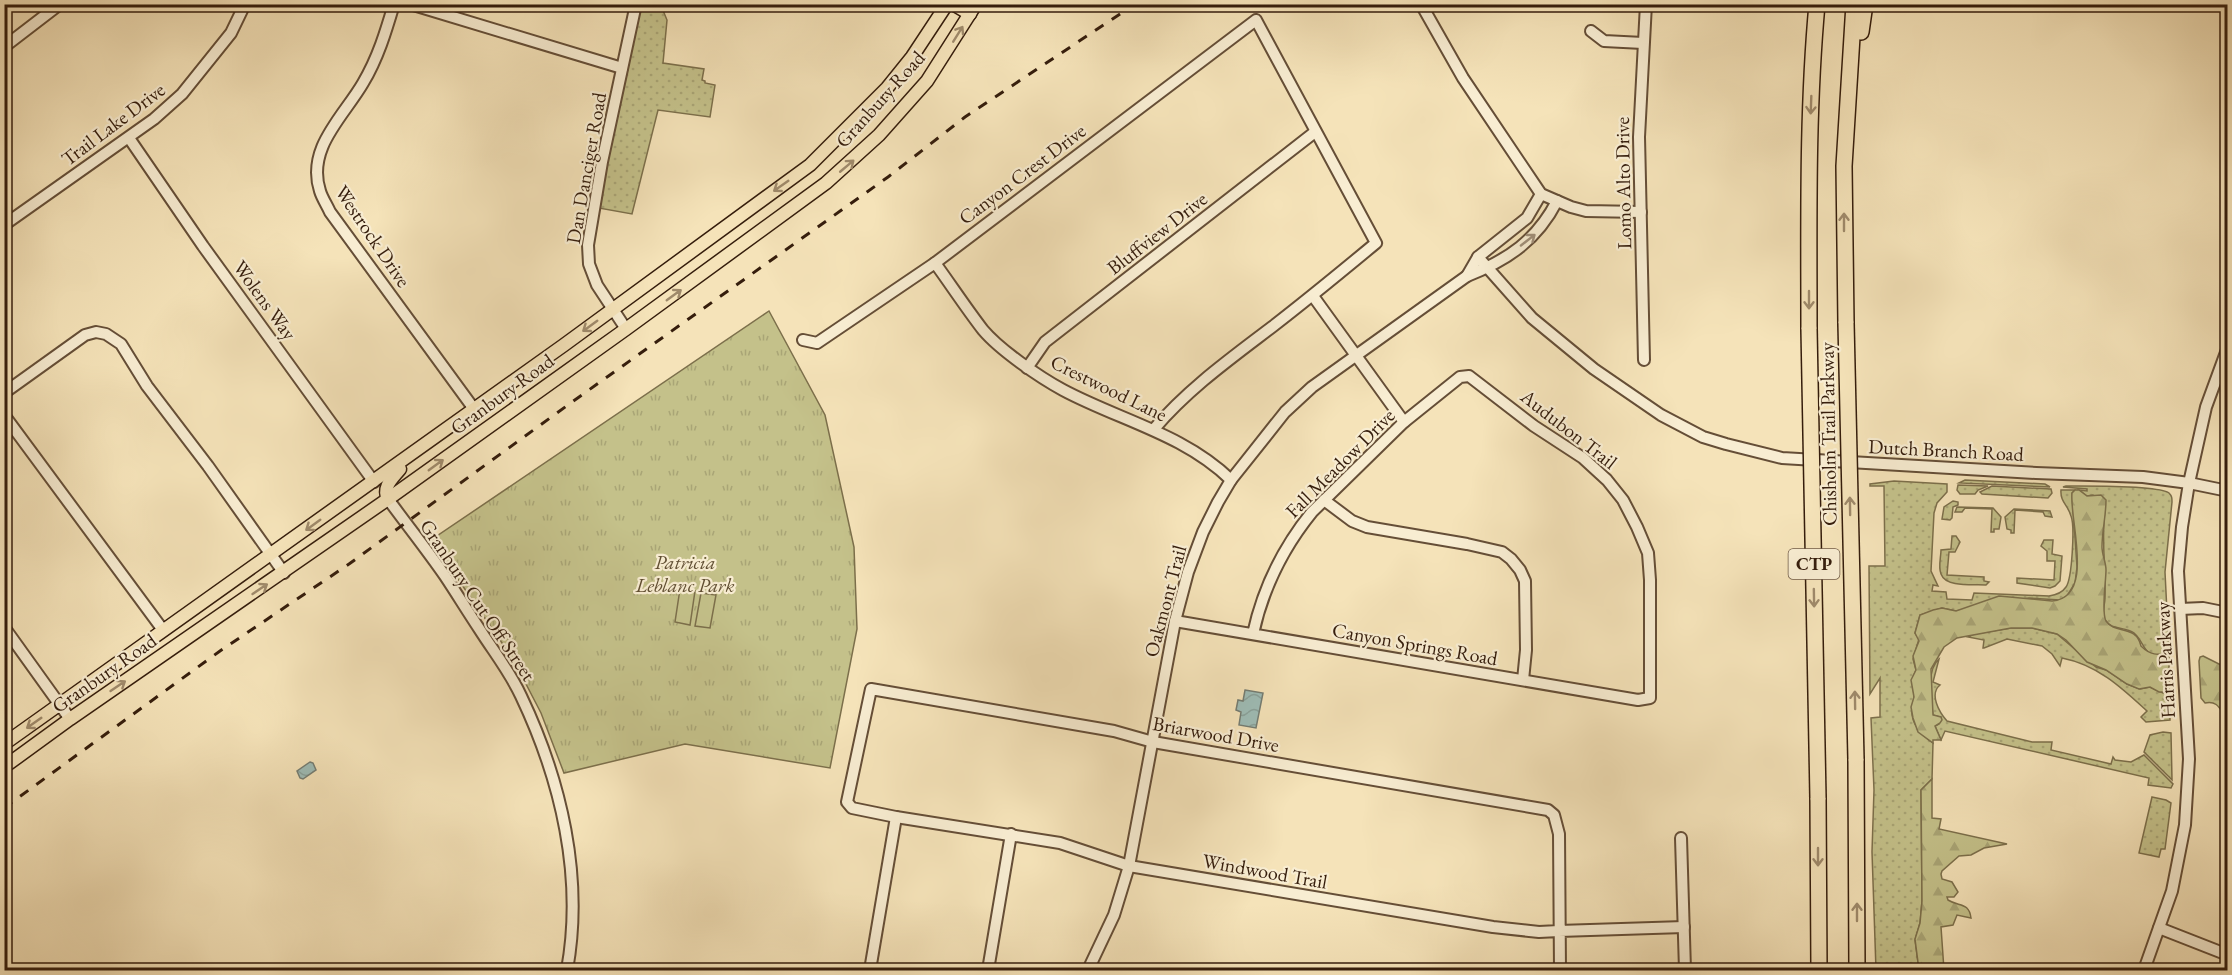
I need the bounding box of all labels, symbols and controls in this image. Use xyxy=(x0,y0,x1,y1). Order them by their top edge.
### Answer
one-way arrow xyxy=(953,26,965,43)
street label: Granbury Road xyxy=(830,44,931,153)
street label: Trail Lake Drive xyxy=(56,76,170,171)
street label: Dan Danciger Road xyxy=(560,89,612,246)
one-way arrow xyxy=(1805,94,1816,114)
street label: Lomo Alto Drive xyxy=(1609,116,1637,250)
street label: Canyon Crest Drive xyxy=(953,118,1091,230)
one-way arrow xyxy=(839,159,855,172)
street label: Westrock Drive xyxy=(329,180,417,292)
one-way arrow xyxy=(774,180,790,192)
street label: Bluffview Drive xyxy=(1102,186,1213,280)
one-way arrow xyxy=(1838,213,1850,233)
one-way arrow xyxy=(1520,233,1536,246)
street label: Wolens Way xyxy=(227,255,303,345)
one-way arrow xyxy=(665,288,681,301)
one-way arrow xyxy=(1803,289,1815,309)
one-way arrow xyxy=(583,320,599,332)
street label: Chisholm Trail Parkway xyxy=(1813,342,1843,526)
street label: Granbury Road xyxy=(445,347,560,440)
street label: Crestwood Lane xyxy=(1046,349,1172,428)
street label: Audubon Trail xyxy=(1515,383,1623,475)
street label: Fall Meadow Drive xyxy=(1280,402,1401,523)
street label: Dutch Branch Road xyxy=(1868,433,2025,467)
one-way arrow xyxy=(427,459,443,472)
one-way arrow xyxy=(1845,496,1856,516)
street label: Granbury Cut Off Street xyxy=(414,514,542,687)
one-way arrow xyxy=(306,519,322,531)
street label: Oakmont Trail xyxy=(1138,542,1192,660)
park label: Patricia Leblanc Park xyxy=(634,549,735,598)
road number: CTP xyxy=(1788,549,1840,579)
one-way arrow xyxy=(251,583,267,595)
one-way arrow xyxy=(1808,587,1820,607)
street label: Harris Parkway xyxy=(2149,601,2181,719)
street label: Canyon Springs Road xyxy=(1330,617,1501,671)
street label: Granbury Road xyxy=(47,627,162,719)
one-way arrow xyxy=(109,680,126,692)
one-way arrow xyxy=(1849,691,1860,711)
street label: Briarwood Drive xyxy=(1151,710,1281,758)
one-way arrow xyxy=(27,717,43,729)
one-way arrow xyxy=(1812,846,1824,866)
street label: Windwood Trail xyxy=(1201,847,1330,895)
one-way arrow xyxy=(1851,903,1863,923)

